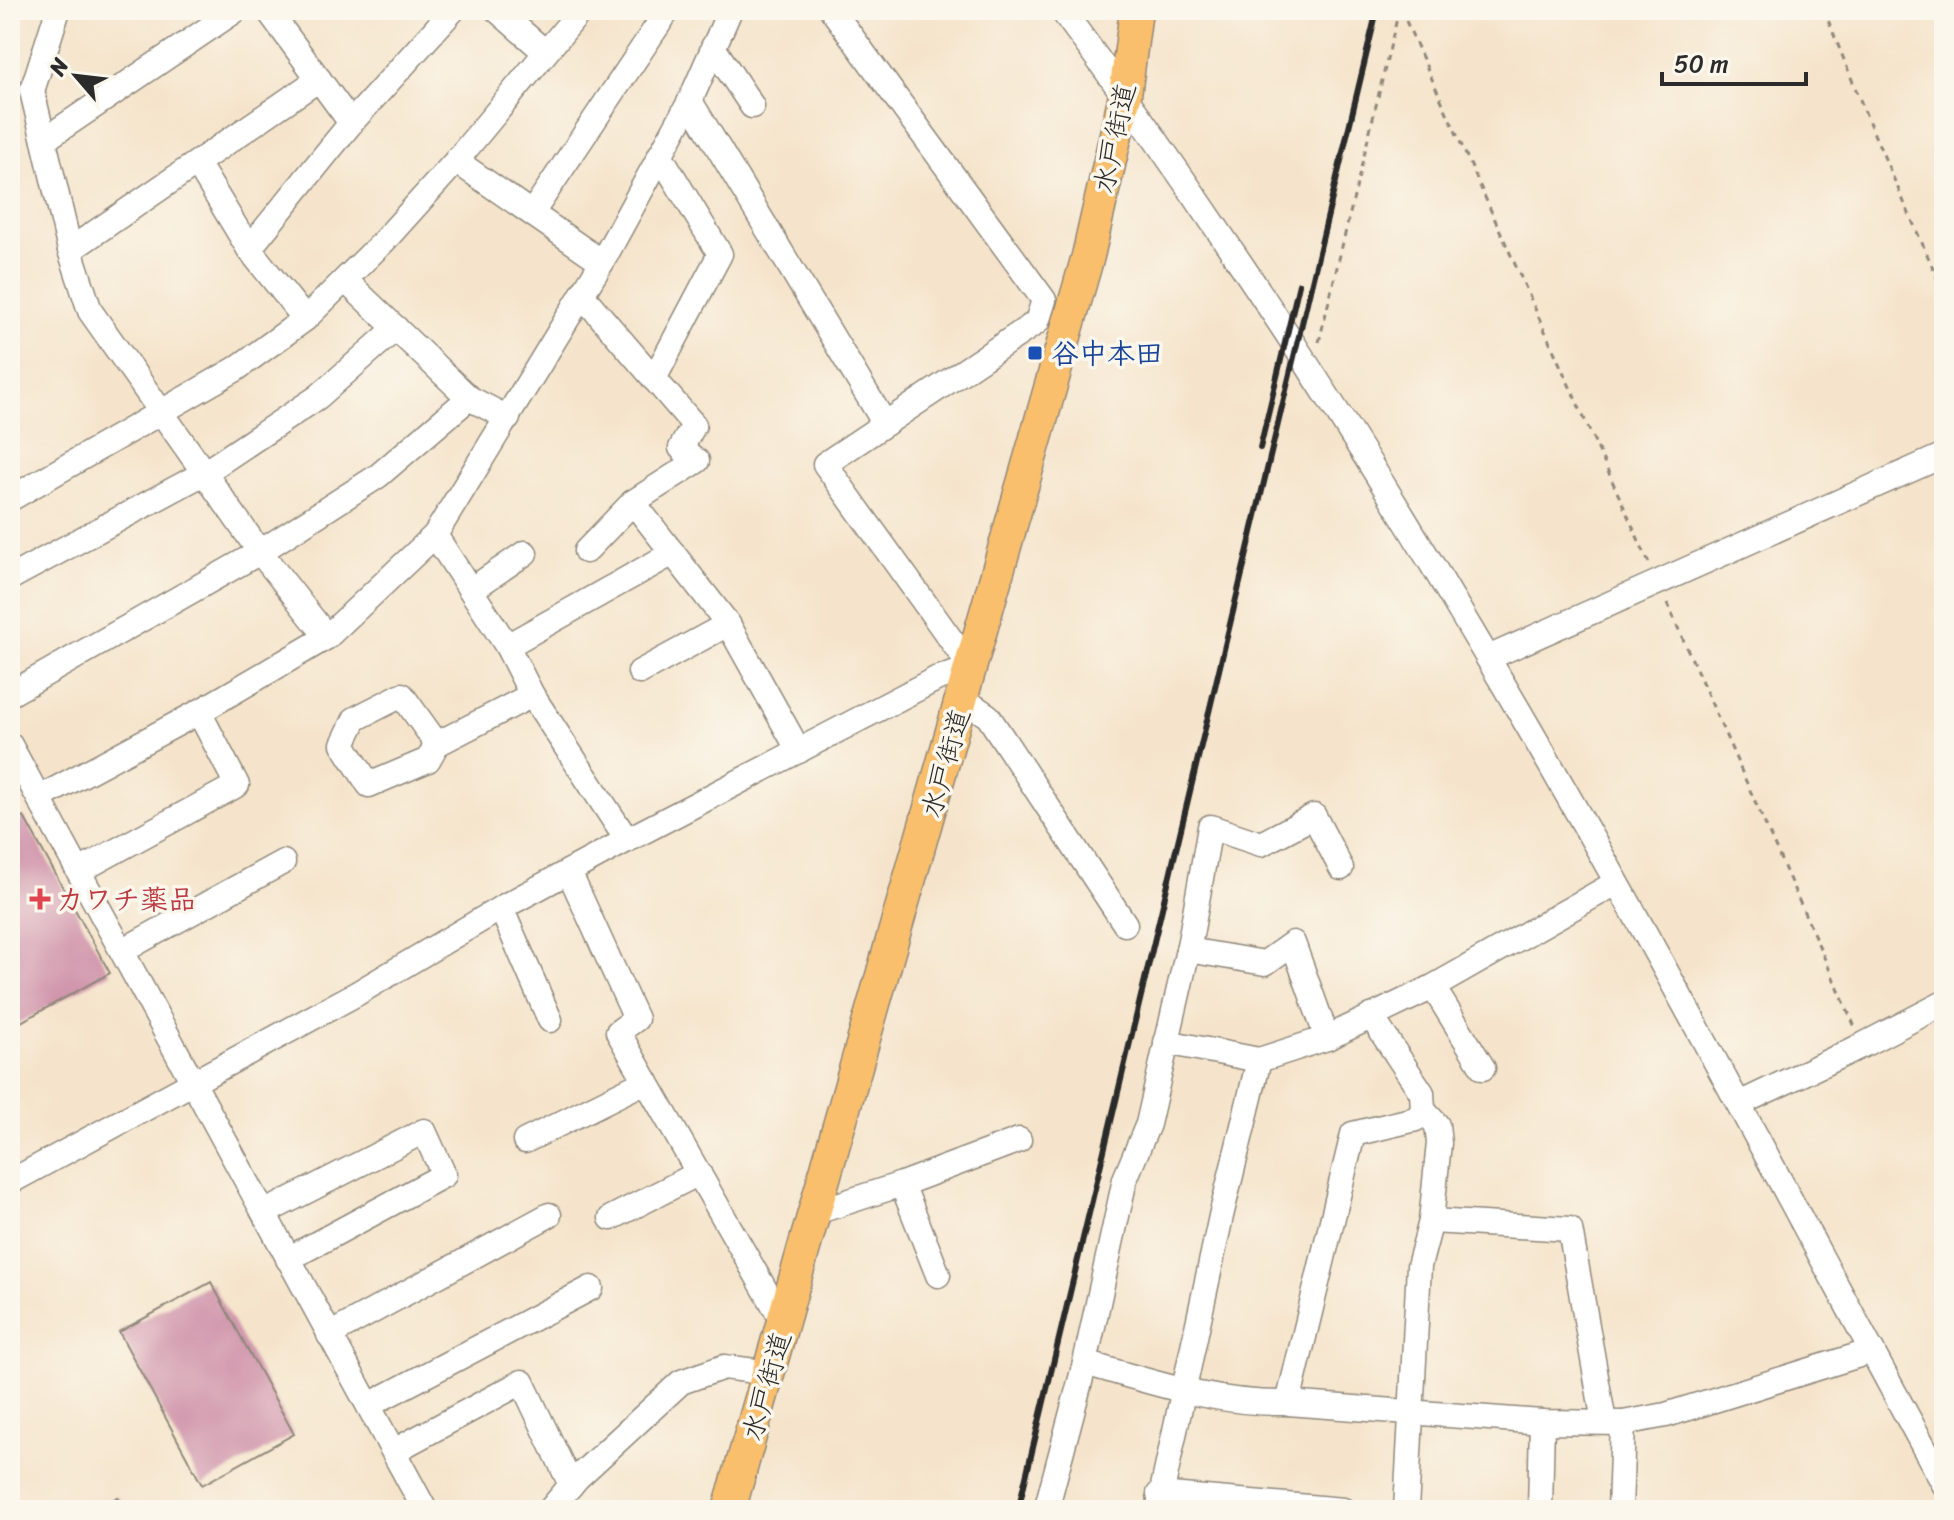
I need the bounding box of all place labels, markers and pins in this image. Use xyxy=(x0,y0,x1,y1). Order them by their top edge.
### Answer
place label: 谷中本田 xyxy=(1051,329,1163,378)
marker: 谷中本田 xyxy=(1026,344,1044,362)
place label: カワチ薬品 xyxy=(56,875,196,924)
marker: カワチ薬品 xyxy=(31,890,49,908)

